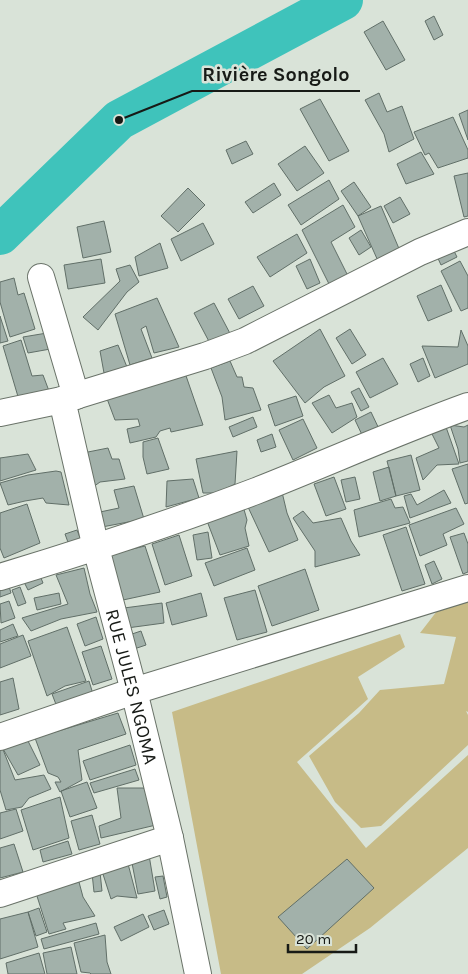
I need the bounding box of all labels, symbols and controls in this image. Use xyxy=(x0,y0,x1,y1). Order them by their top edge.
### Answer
callout: Rivière Songolo xyxy=(192,56,360,91)
text: Rivière Songolo xyxy=(202,63,350,86)
street label: RUE JULES NGOMA xyxy=(101,607,162,767)
scale bar xyxy=(288,922,356,954)
text: 20 m xyxy=(296,930,331,948)

